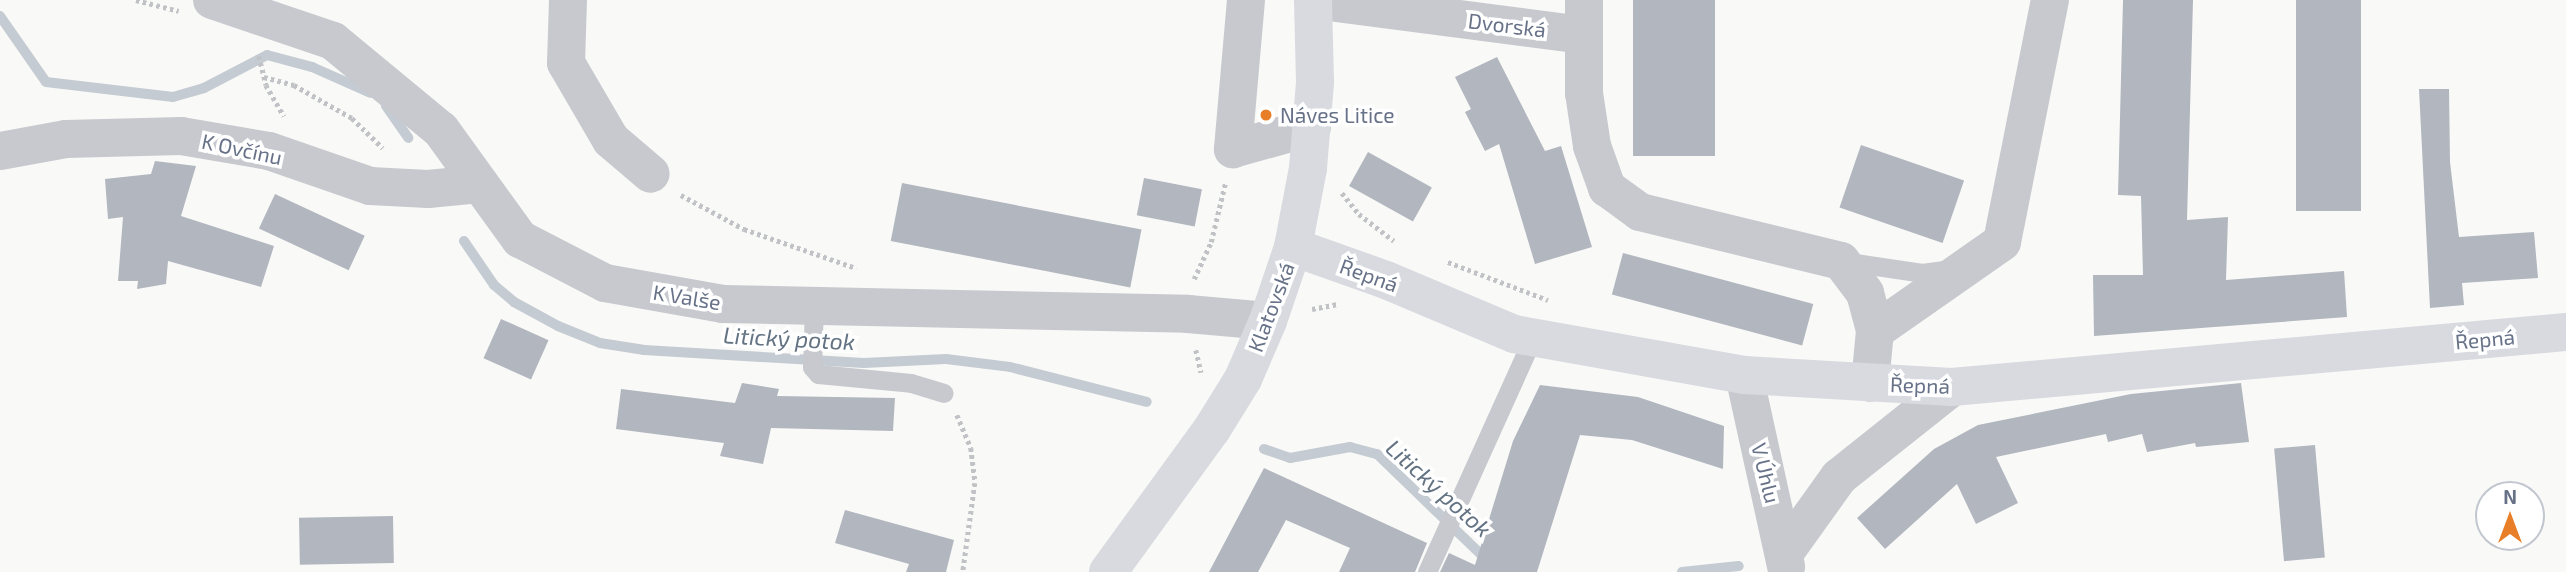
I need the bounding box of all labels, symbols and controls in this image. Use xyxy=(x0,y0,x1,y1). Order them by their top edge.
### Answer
street label: Dvorská xyxy=(1467,8,1547,42)
place label: Náves Litice xyxy=(1280,102,1395,128)
marker: Náves Litice xyxy=(1258,107,1274,123)
street label: K Ovčínu xyxy=(199,128,285,170)
street label: Řepná xyxy=(1336,253,1402,297)
street label: Klatovská xyxy=(1242,259,1300,355)
street label: K Valše xyxy=(651,279,723,315)
water label: Litický potok xyxy=(722,321,856,355)
street label: Řepná xyxy=(2454,324,2516,354)
street label: Řepná xyxy=(1890,371,1950,399)
water label: Litický potok xyxy=(1381,434,1497,542)
street label: V Úhlu xyxy=(1746,440,1786,506)
north arrow xyxy=(2475,481,2545,551)
text: N xyxy=(2503,485,2517,508)

